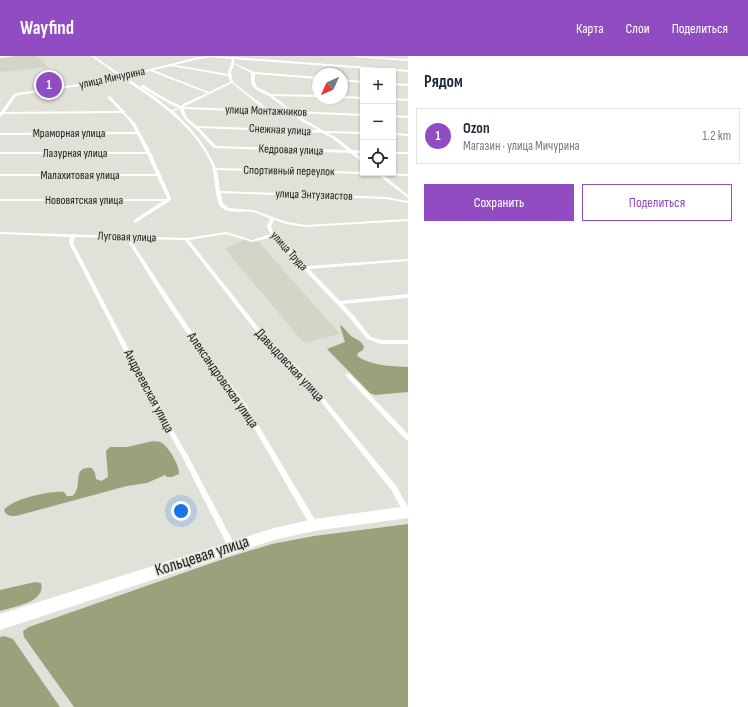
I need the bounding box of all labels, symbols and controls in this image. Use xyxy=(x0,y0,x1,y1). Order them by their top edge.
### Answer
text: Wayfind xyxy=(20,17,74,40)
text: Карта xyxy=(576,20,604,37)
text: Слои xyxy=(626,20,650,37)
text: Поделиться xyxy=(672,20,728,37)
street label: улица Мичурина xyxy=(78,64,147,92)
north arrow xyxy=(312,68,348,104)
map controls xyxy=(360,68,396,176)
button: + xyxy=(360,68,396,104)
pin: 1 xyxy=(36,70,62,100)
text: Рядом xyxy=(424,72,463,92)
street label: улица Монтажников xyxy=(225,102,308,120)
button: − xyxy=(360,104,396,140)
text: Ozon xyxy=(463,119,490,138)
street label: Снежная улица xyxy=(249,121,312,139)
street label: Мраморная улица xyxy=(33,126,106,141)
text: 1 xyxy=(435,128,441,144)
text: 1.2 km xyxy=(702,128,731,144)
text: Магазин · улица Мичурина xyxy=(463,138,580,154)
button: locate xyxy=(360,140,396,176)
street label: Кедровая улица xyxy=(258,141,324,159)
street label: Лазурная улица xyxy=(43,146,108,161)
street label: Спортивный переулок xyxy=(243,163,335,179)
street label: Малахитовая улица xyxy=(40,168,120,183)
button: Сохранить xyxy=(424,184,574,221)
button: Поделиться xyxy=(582,184,732,221)
street label: улица Энтузиастов xyxy=(275,186,353,204)
street label: Нововятская улица xyxy=(45,193,123,208)
street label: Луговая улица xyxy=(97,228,157,246)
street label: улица Труда xyxy=(267,228,311,274)
street label: Давыдовская улица xyxy=(252,325,328,405)
street label: Александровская улица xyxy=(183,328,262,431)
street label: Андреевская улица xyxy=(119,346,178,436)
your location xyxy=(171,501,191,521)
street label: Кольцевая улица xyxy=(152,531,252,581)

